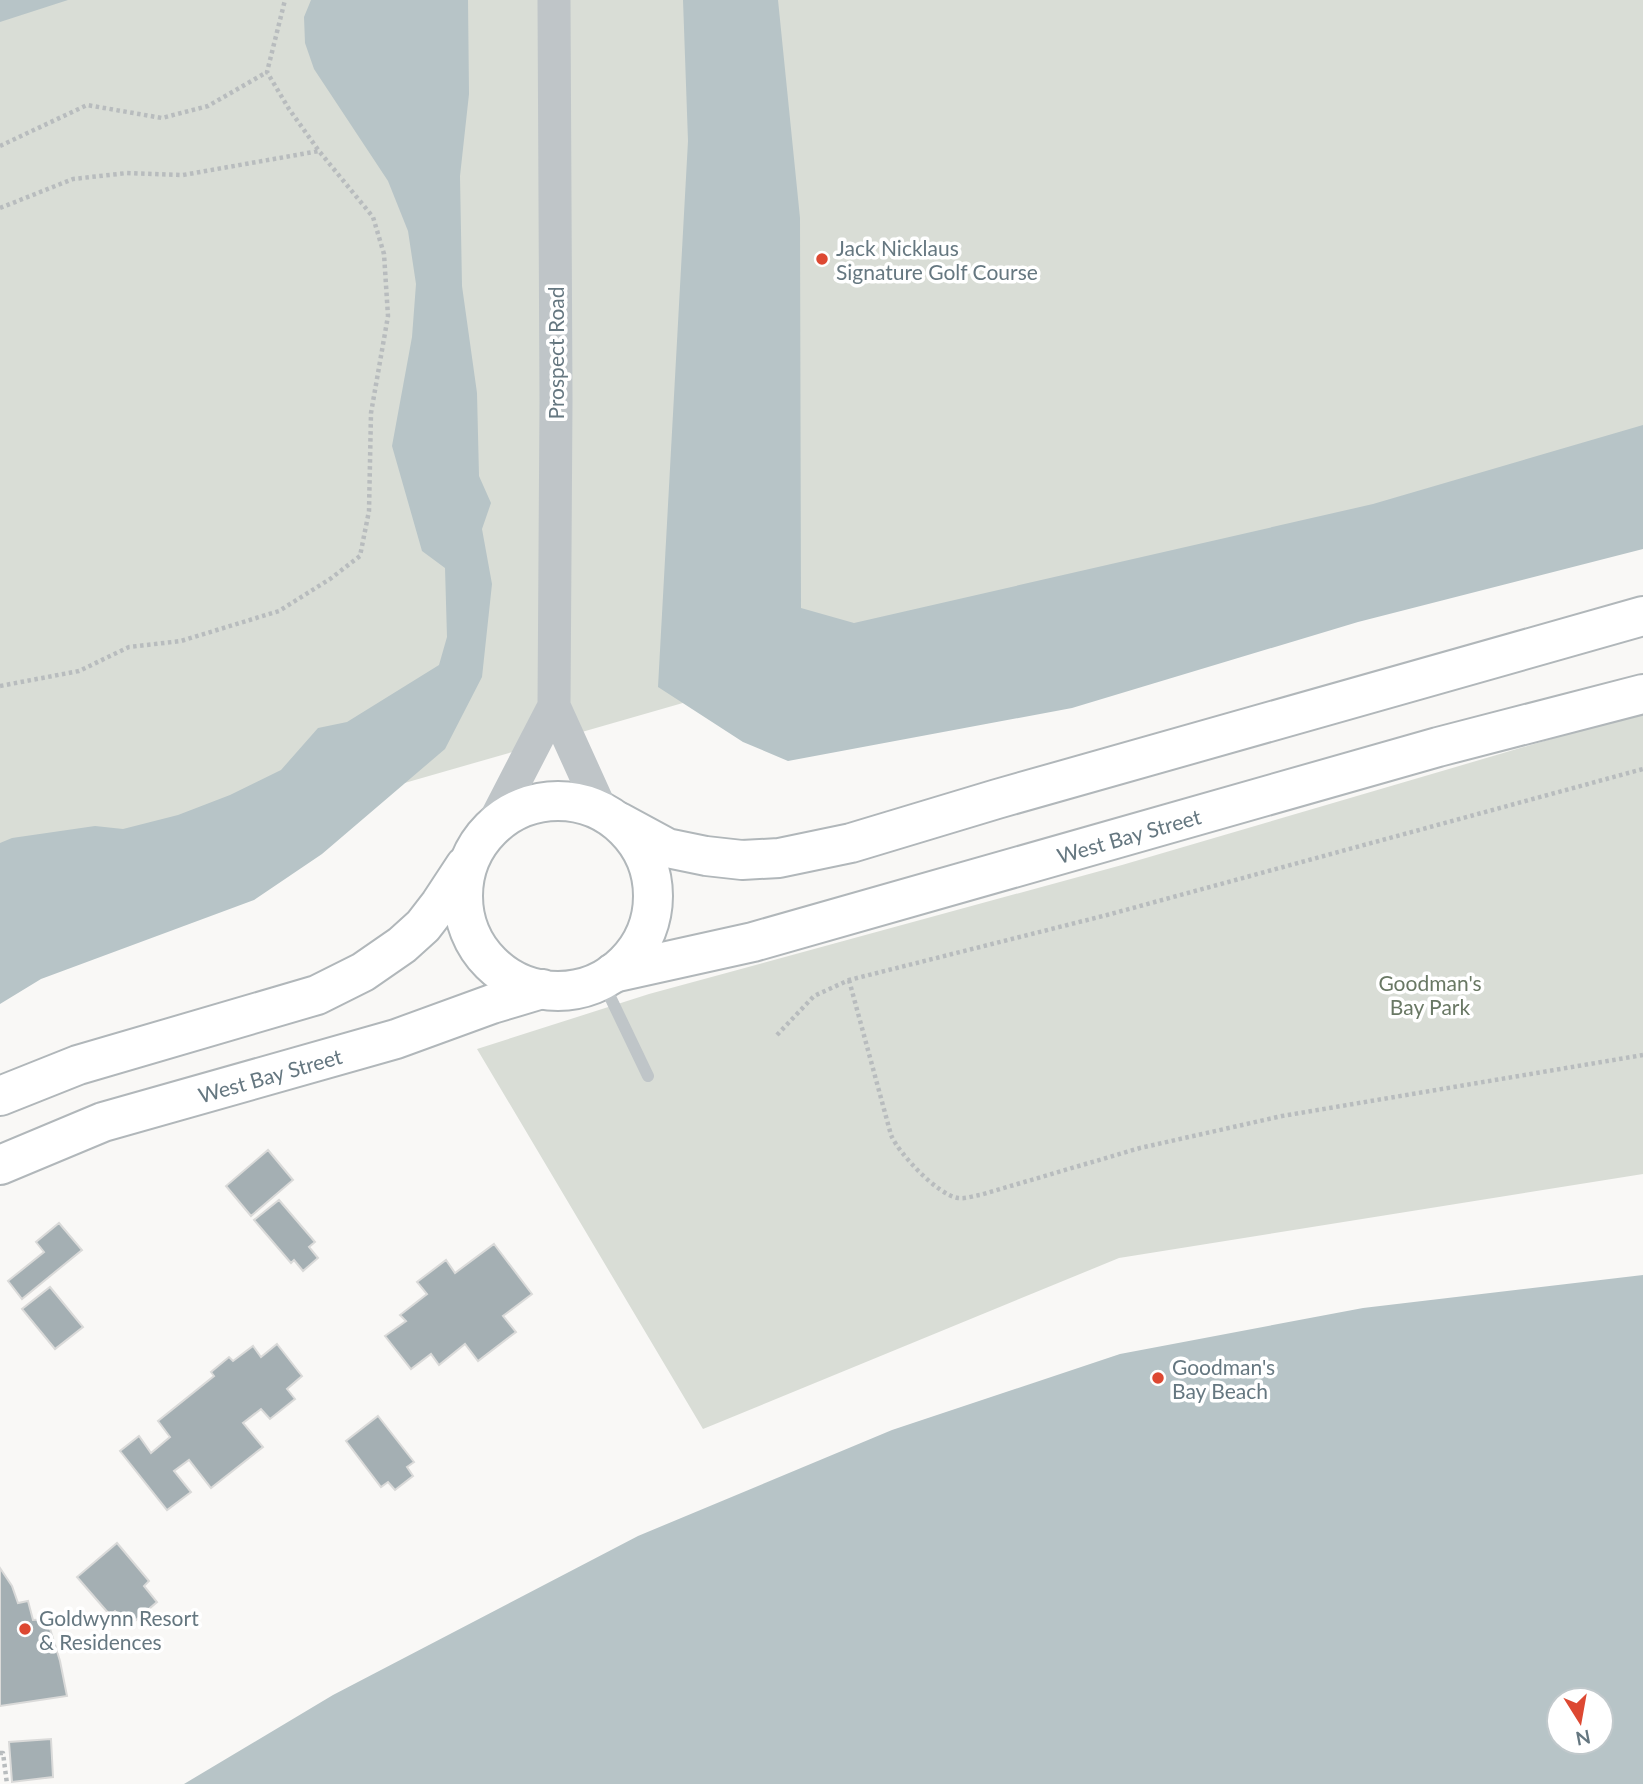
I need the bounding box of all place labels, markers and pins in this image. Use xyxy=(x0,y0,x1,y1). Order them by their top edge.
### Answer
place label: Jack Nicklaus Signature Golf Course xyxy=(836,235,1038,284)
marker: Jack Nicklaus Signature Golf Course xyxy=(814,251,830,267)
place label: Goodman's Bay Beach xyxy=(1172,1354,1275,1403)
marker: Goodman's Bay Beach xyxy=(1150,1370,1166,1386)
place label: Goldwynn Resort & Residences xyxy=(39,1605,199,1654)
marker: Goldwynn Resort & Residences xyxy=(17,1621,33,1637)

